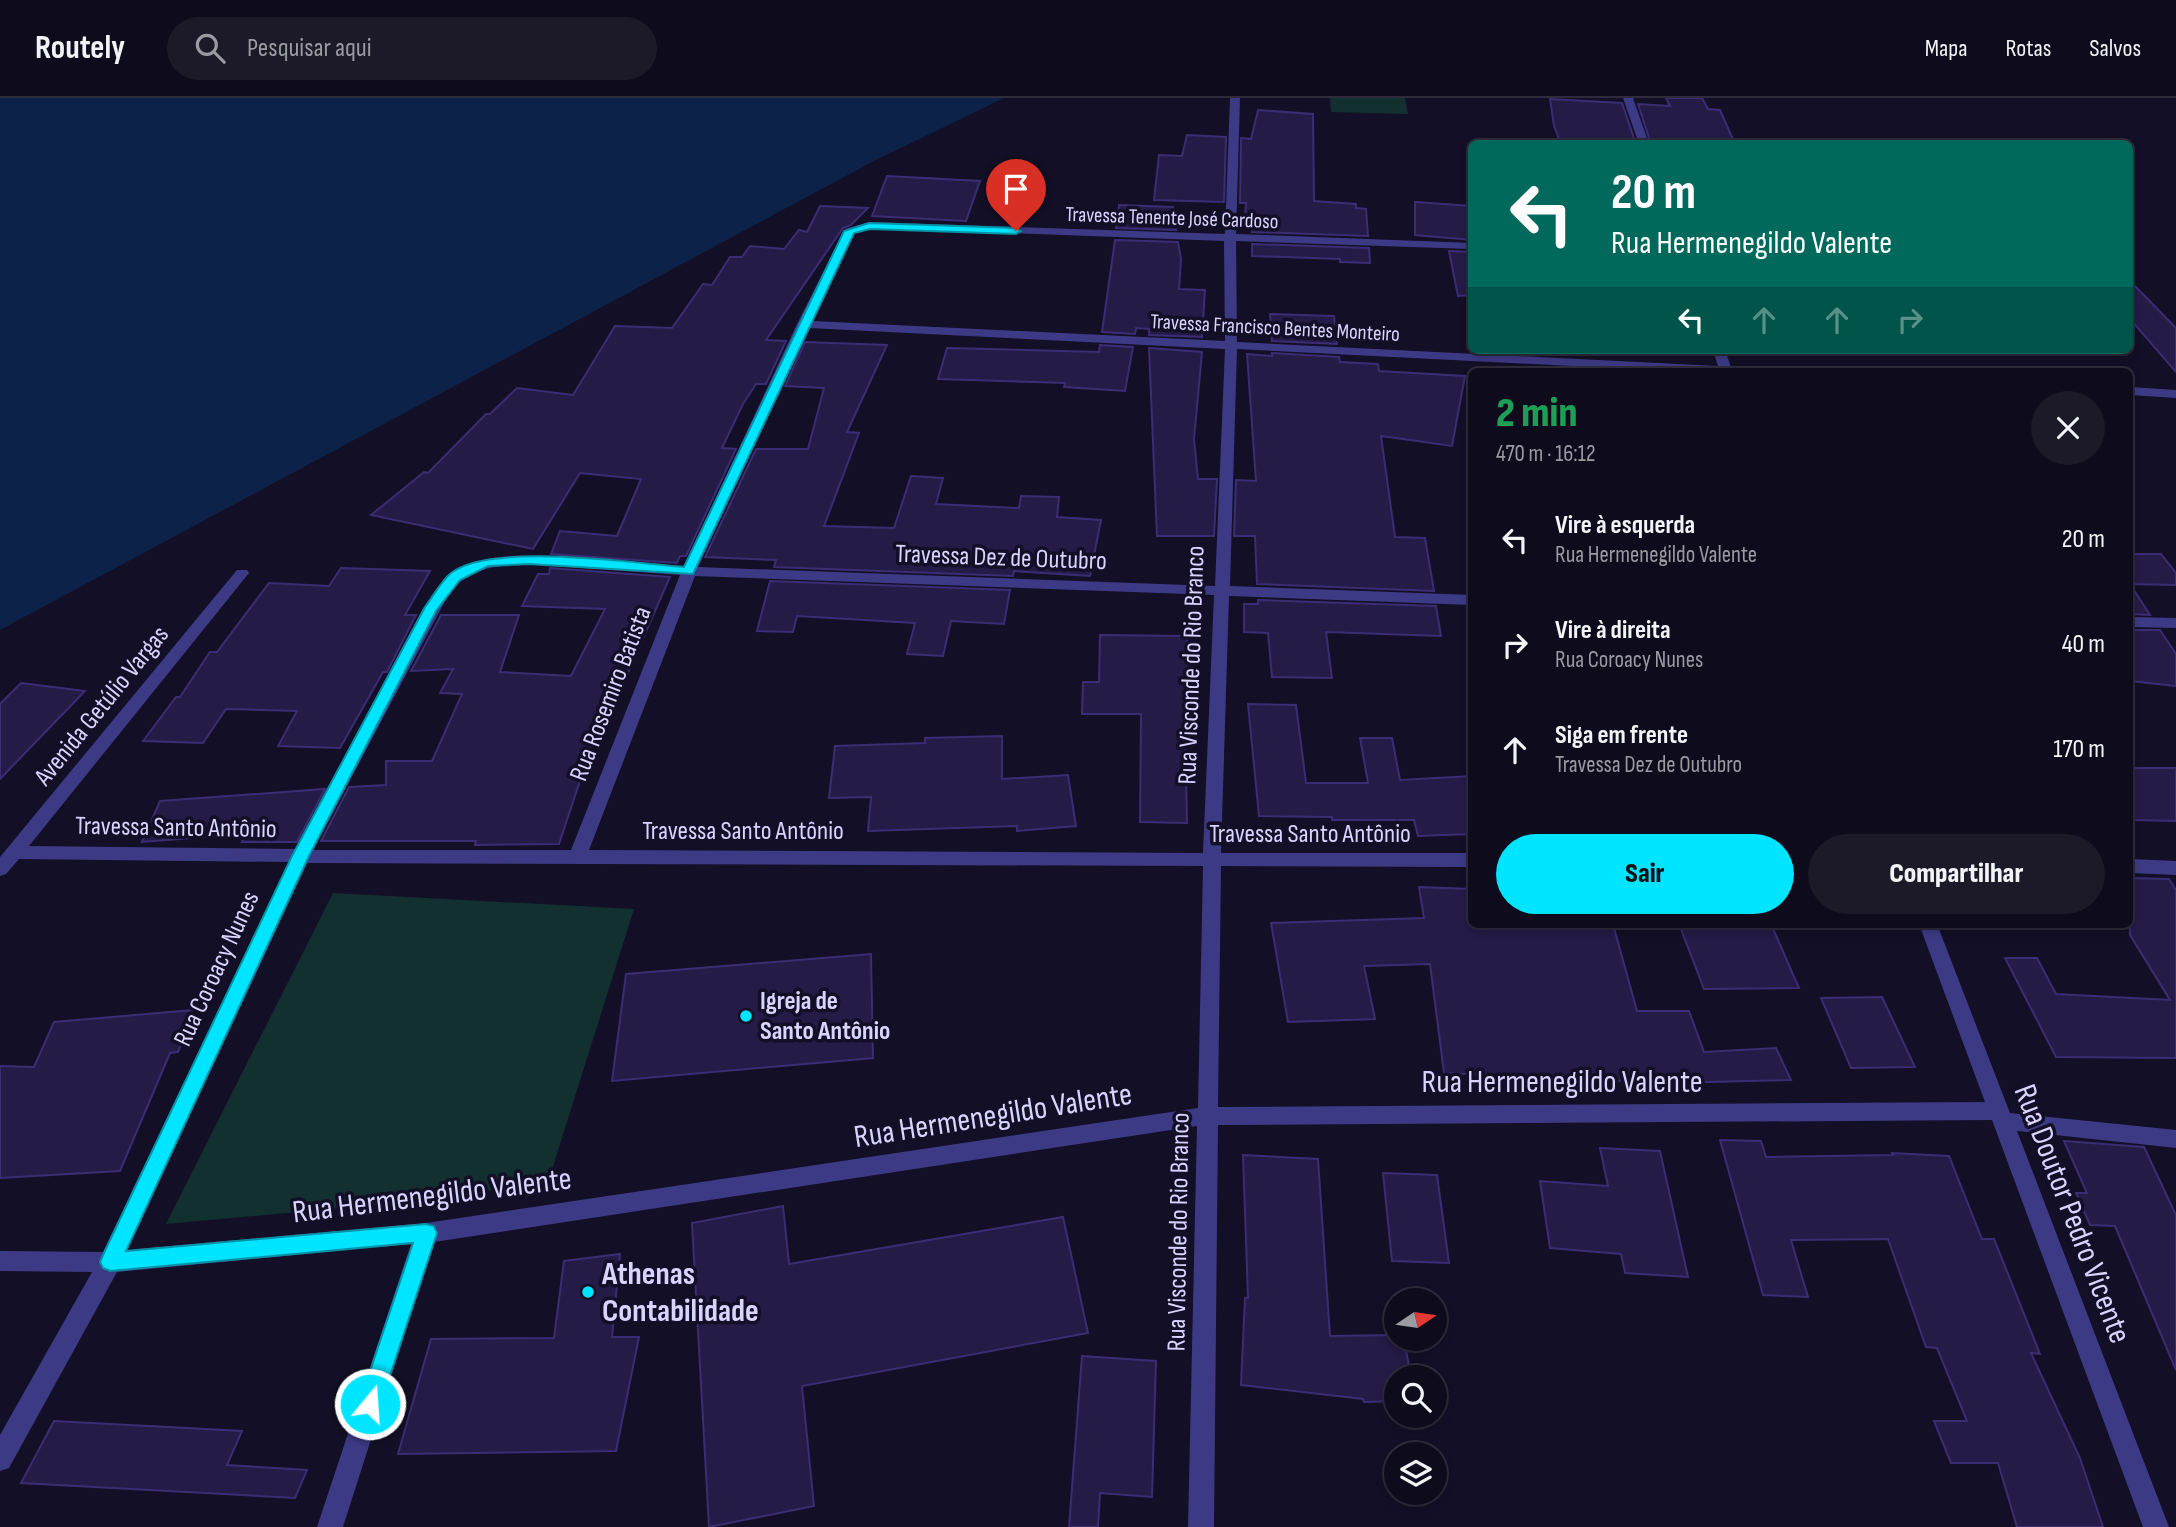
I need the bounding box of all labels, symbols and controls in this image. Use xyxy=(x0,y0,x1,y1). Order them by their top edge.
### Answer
search box xyxy=(167,17,657,80)
text: Routely xyxy=(35,28,125,68)
icon: search xyxy=(191,29,229,67)
text: Pesquisar aqui xyxy=(247,33,372,64)
text: Mapa xyxy=(1925,34,1968,63)
text: Rotas xyxy=(2006,34,2051,63)
text: Salvos xyxy=(2089,34,2141,63)
pin xyxy=(986,159,1046,231)
text: 20 m xyxy=(1611,164,1696,223)
icon: left xyxy=(1496,168,1587,259)
icon: arrive xyxy=(997,170,1035,208)
street label: Travessa Tenente José Cardoso xyxy=(1065,202,1279,234)
text: Rua Hermenegildo Valente xyxy=(1611,224,1892,263)
icon: left xyxy=(1672,301,1710,339)
icon: ahead xyxy=(1745,301,1783,339)
icon: ahead xyxy=(1818,301,1856,339)
icon: right xyxy=(1891,301,1929,339)
street label: Travessa Francisco Bentes Monteiro xyxy=(1150,309,1400,347)
text: 2 min xyxy=(1496,388,1577,439)
button: close xyxy=(2031,391,2105,465)
text: 470 m · 16:12 xyxy=(1496,440,1595,468)
text: Vire à esquerda xyxy=(1555,510,1695,541)
icon: left xyxy=(1496,521,1534,559)
text: 20 m xyxy=(2062,524,2105,555)
street label: Travessa Dez de Outubro xyxy=(895,539,1107,577)
text: Rua Hermenegildo Valente xyxy=(1555,541,1757,569)
street label: Rua Visconde do Rio Branco xyxy=(1172,545,1212,785)
street label: Rua Rosemiro Batista xyxy=(563,602,659,786)
text: Vire à direita xyxy=(1555,615,1671,646)
street label: Avenida Getúlio Vargas xyxy=(28,620,176,793)
icon: right xyxy=(1496,626,1534,664)
text: 40 m xyxy=(2062,629,2105,660)
text: Rua Coroacy Nunes xyxy=(1555,646,1703,674)
text: Siga em frente xyxy=(1555,720,1688,751)
icon: ahead xyxy=(1496,731,1534,769)
text: 170 m xyxy=(2053,734,2105,765)
text: Travessa Dez de Outubro xyxy=(1555,751,1742,779)
street label: Travessa Santo Antônio xyxy=(75,811,277,845)
street label: Travessa Santo Antônio xyxy=(642,816,844,847)
street label: Travessa Santo Antônio xyxy=(1209,819,1411,850)
button: Sair xyxy=(1496,834,1794,914)
button: Compartilhar xyxy=(1808,834,2105,914)
street label: Rua Coroacy Nunes xyxy=(168,887,266,1051)
place label: Igreja de Santo Antônio xyxy=(760,986,890,1047)
marker: Igreja de Santo Antônio xyxy=(738,1008,754,1024)
street label: Rua Hermenegildo Valente xyxy=(1421,1063,1703,1102)
street label: Rua Hermenegildo Valente xyxy=(851,1075,1135,1157)
street label: Rua Doutor Pedro Vicente xyxy=(2005,1079,2139,1349)
street label: Rua Visconde do Rio Branco xyxy=(1161,1112,1197,1352)
street label: Rua Hermenegildo Valente xyxy=(290,1160,574,1232)
place label: Athenas Contabilidade xyxy=(601,1255,759,1331)
marker: Athenas Contabilidade xyxy=(580,1284,596,1300)
north arrow xyxy=(1384,1288,1447,1351)
map controls xyxy=(1384,1288,1447,1505)
button: search xyxy=(1384,1365,1447,1428)
position arrow xyxy=(333,1367,407,1441)
button: layers xyxy=(1384,1442,1447,1505)

